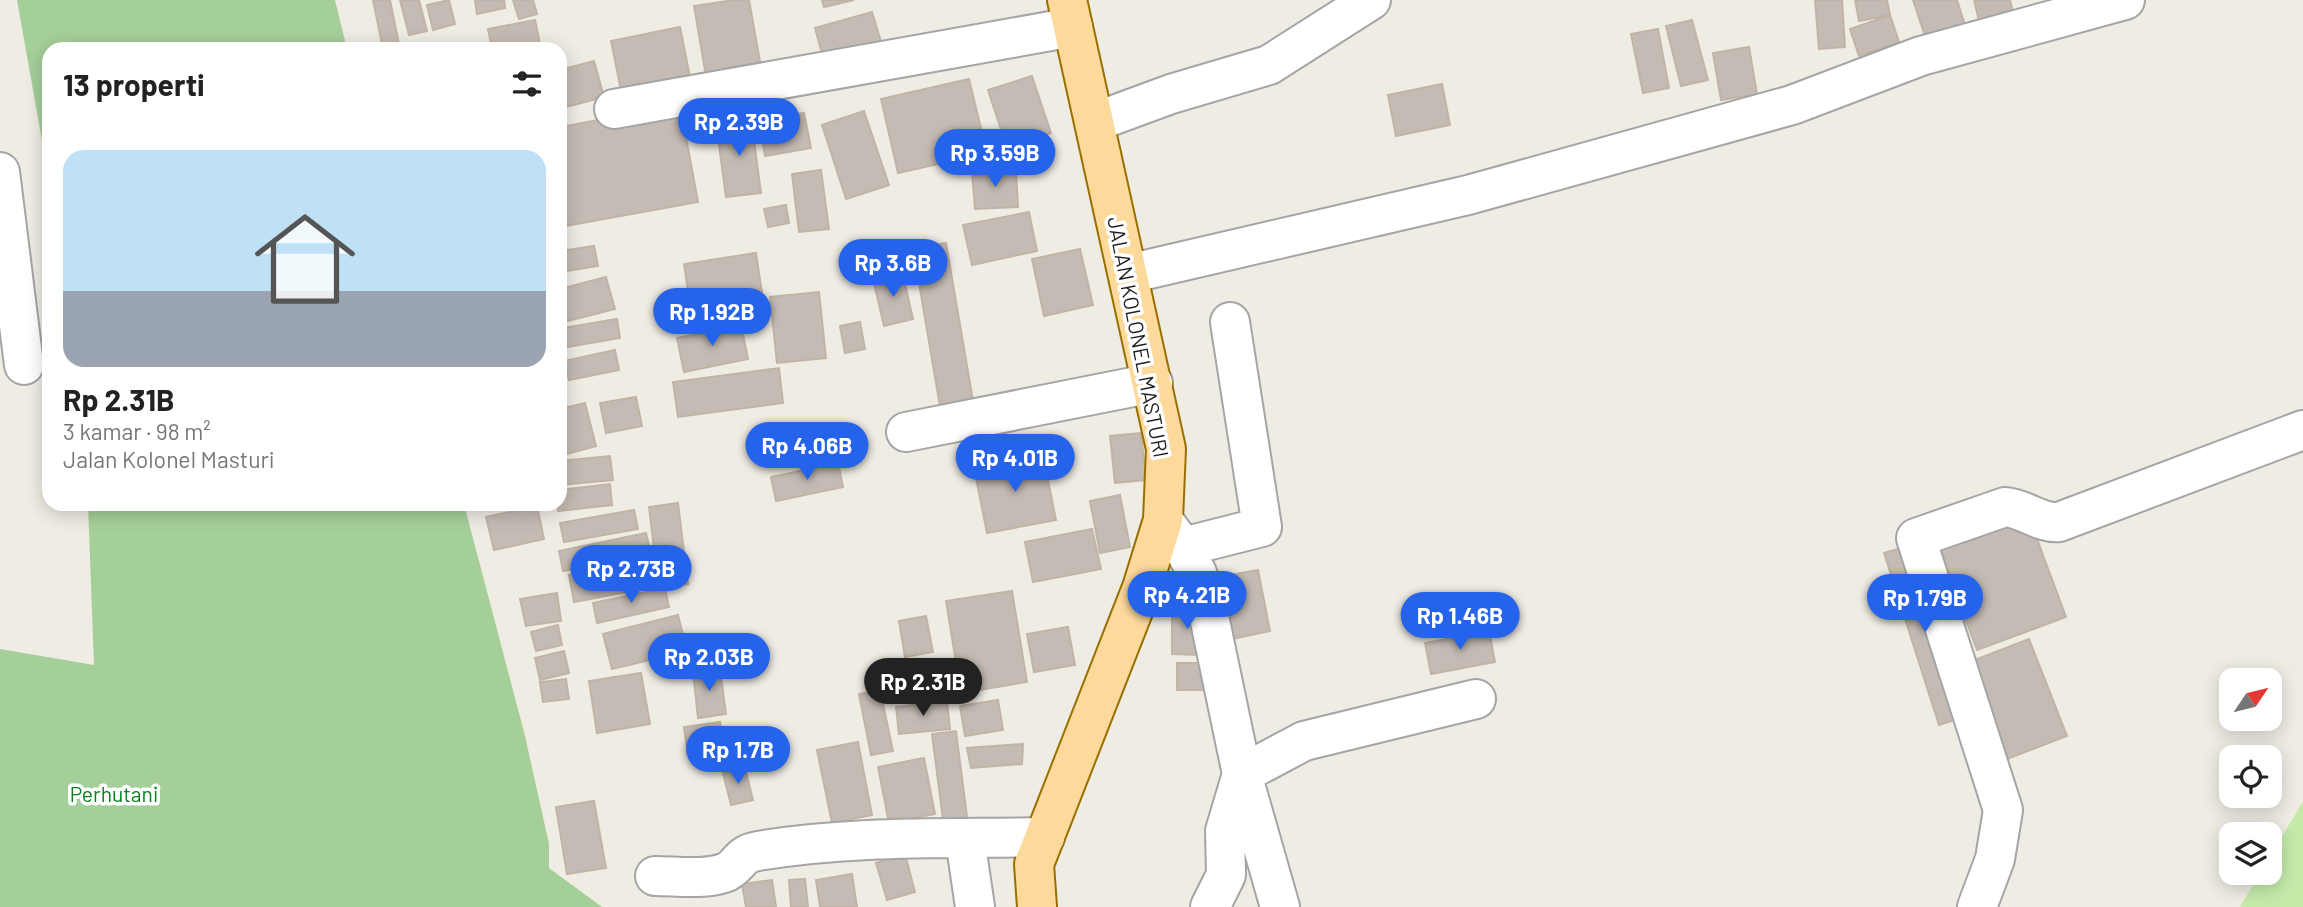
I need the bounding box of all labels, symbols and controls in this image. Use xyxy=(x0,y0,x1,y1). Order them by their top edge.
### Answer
icon: filters xyxy=(508,65,546,103)
text: 13 properti xyxy=(63,66,205,102)
pin: Rp 2.39B xyxy=(667,99,811,158)
text: Rp 2.39B xyxy=(694,107,784,135)
pin: Rp 3.59B xyxy=(923,130,1067,189)
text: Rp 3.59B xyxy=(950,138,1040,166)
icon: home xyxy=(242,196,368,322)
street label: JALAN KOLONEL MASTURI xyxy=(1103,215,1175,459)
pin: Rp 3.6B xyxy=(828,240,958,299)
text: Rp 3.6B xyxy=(854,248,932,276)
pin: Rp 1.92B xyxy=(640,288,784,348)
text: Rp 1.92B xyxy=(669,297,755,325)
text: Rp 2.31B xyxy=(63,381,175,417)
text: 3 kamar · 98 m² xyxy=(63,417,211,445)
pin: Rp 4.06B xyxy=(735,422,879,482)
text: Rp 4.06B xyxy=(761,431,853,459)
pin: Rp 4.01B xyxy=(943,434,1087,494)
text: Rp 4.01B xyxy=(972,443,1058,471)
text: Jalan Kolonel Masturi xyxy=(63,445,275,473)
pin: Rp 2.73B xyxy=(559,546,703,605)
text: Rp 2.73B xyxy=(587,554,675,582)
pin: Rp 4.21B xyxy=(1115,572,1259,631)
pin: Rp 1.79B xyxy=(1853,574,1997,634)
text: Rp 4.21B xyxy=(1143,580,1231,608)
text: Rp 1.79B xyxy=(1883,583,1967,611)
pin: Rp 1.46B xyxy=(1388,592,1532,652)
text: Rp 1.46B xyxy=(1417,601,1503,629)
pin: Rp 2.03B xyxy=(637,634,781,693)
text: Rp 2.03B xyxy=(664,642,754,670)
pin: Rp 2.31B xyxy=(851,658,995,718)
text: Rp 2.31B xyxy=(880,667,966,695)
north arrow xyxy=(2219,668,2282,732)
map controls xyxy=(2219,668,2282,885)
pin: Rp 1.7B xyxy=(673,726,803,786)
text: Rp 1.7B xyxy=(702,735,774,763)
button: locate xyxy=(2219,745,2282,808)
park label: Perhutani xyxy=(70,781,158,806)
button: layers xyxy=(2219,822,2282,885)

